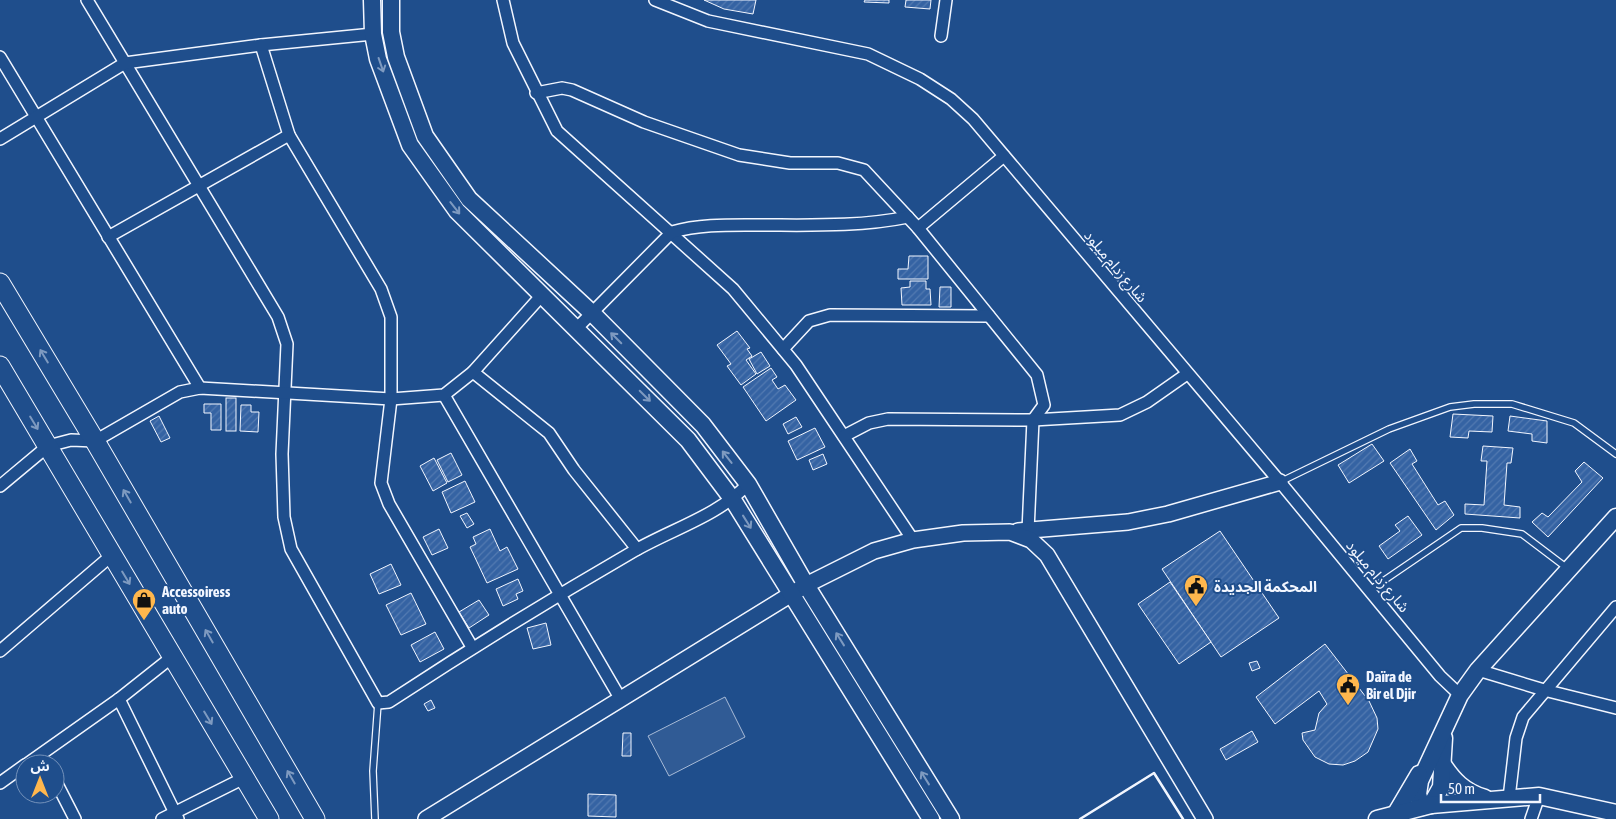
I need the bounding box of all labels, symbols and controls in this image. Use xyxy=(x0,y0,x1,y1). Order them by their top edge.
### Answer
one-way arrow xyxy=(377,57,386,72)
one-way arrow xyxy=(450,201,461,214)
street label: شارع زدام ميلود xyxy=(1078,227,1151,308)
one-way arrow xyxy=(610,332,622,344)
one-way arrow xyxy=(39,350,49,364)
one-way arrow xyxy=(639,390,651,402)
one-way arrow xyxy=(29,415,39,429)
one-way arrow xyxy=(721,451,732,464)
one-way arrow xyxy=(122,489,132,503)
one-way arrow xyxy=(742,515,752,529)
street label: شارع زدام ميلود xyxy=(1340,537,1413,618)
one-way arrow xyxy=(121,570,131,584)
public building icon: المحكمة الجديدة xyxy=(1183,573,1209,607)
place label: المحكمة الجديدة xyxy=(1214,578,1317,595)
place label: Accessoiress auto xyxy=(161,583,231,617)
shop icon: Accessoiress auto xyxy=(131,587,157,621)
one-way arrow xyxy=(203,630,213,644)
one-way arrow xyxy=(834,633,844,647)
place label: Daïra de Bir el Djir xyxy=(1366,668,1416,702)
public building icon: Daïra de Bir el Djir xyxy=(1335,672,1361,706)
one-way arrow xyxy=(204,710,214,724)
north arrow xyxy=(15,754,65,804)
text: ش xyxy=(30,758,50,774)
one-way arrow xyxy=(285,770,295,784)
one-way arrow xyxy=(920,771,930,785)
scale bar xyxy=(1441,772,1540,804)
text: 50 m xyxy=(1448,780,1475,797)

